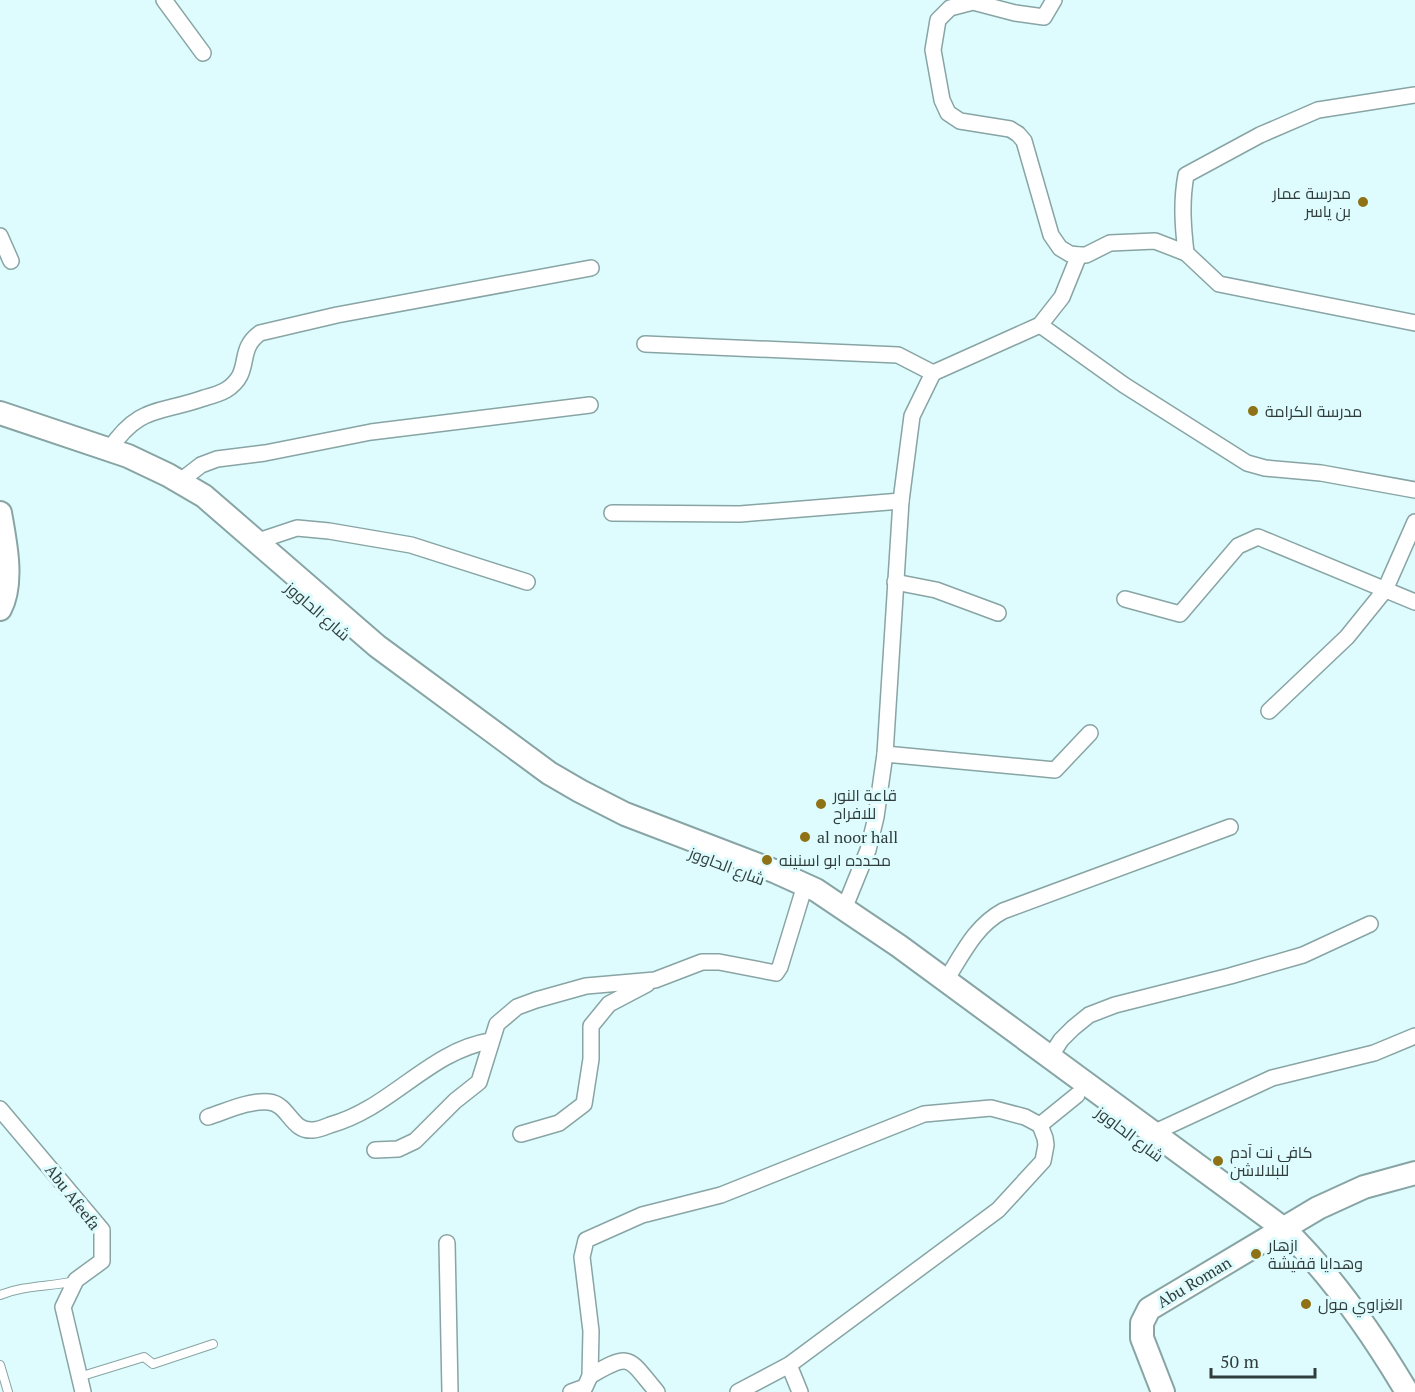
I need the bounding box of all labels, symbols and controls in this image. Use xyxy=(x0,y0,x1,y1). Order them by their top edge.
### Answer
place label: مدرسة عمار بن ياسر xyxy=(1271,182,1351,222)
marker: مدرسة عمار بن ياسر xyxy=(1356,195,1370,209)
place label: مدرسة الكرامة xyxy=(1265,400,1362,422)
marker: مدرسة الكرامة xyxy=(1246,404,1260,418)
street label: شارع الحاووز xyxy=(279,576,355,646)
place label: قاعة النور للافراح xyxy=(832,784,897,825)
marker: قاعة النور للافراح xyxy=(814,797,828,811)
place label: al noor hall xyxy=(817,826,898,848)
marker: al noor hall xyxy=(798,830,812,844)
street label: شارع الحاووز xyxy=(685,841,768,891)
place label: محدده ابو اسنينه xyxy=(779,849,891,871)
marker: محدده ابو اسنينه xyxy=(760,853,774,867)
street label: شارع الحاووز xyxy=(1090,1101,1168,1168)
place label: كافي نت آدم للبلالاشن xyxy=(1230,1141,1313,1181)
marker: كافي نت آدم للبلالاشن xyxy=(1211,1154,1225,1168)
street label: Abu Afeefa xyxy=(40,1159,106,1235)
place label: ازهار وهدايا قفيشة xyxy=(1267,1234,1363,1274)
marker: ازهار وهدايا قفيشة xyxy=(1249,1247,1263,1261)
street label: Abu Roman xyxy=(1153,1251,1236,1313)
place label: الغزاوي مول xyxy=(1318,1293,1403,1318)
marker: الغزاوي مول xyxy=(1299,1297,1313,1311)
scale bar xyxy=(1211,1341,1314,1379)
text: 50 m xyxy=(1220,1349,1260,1373)

